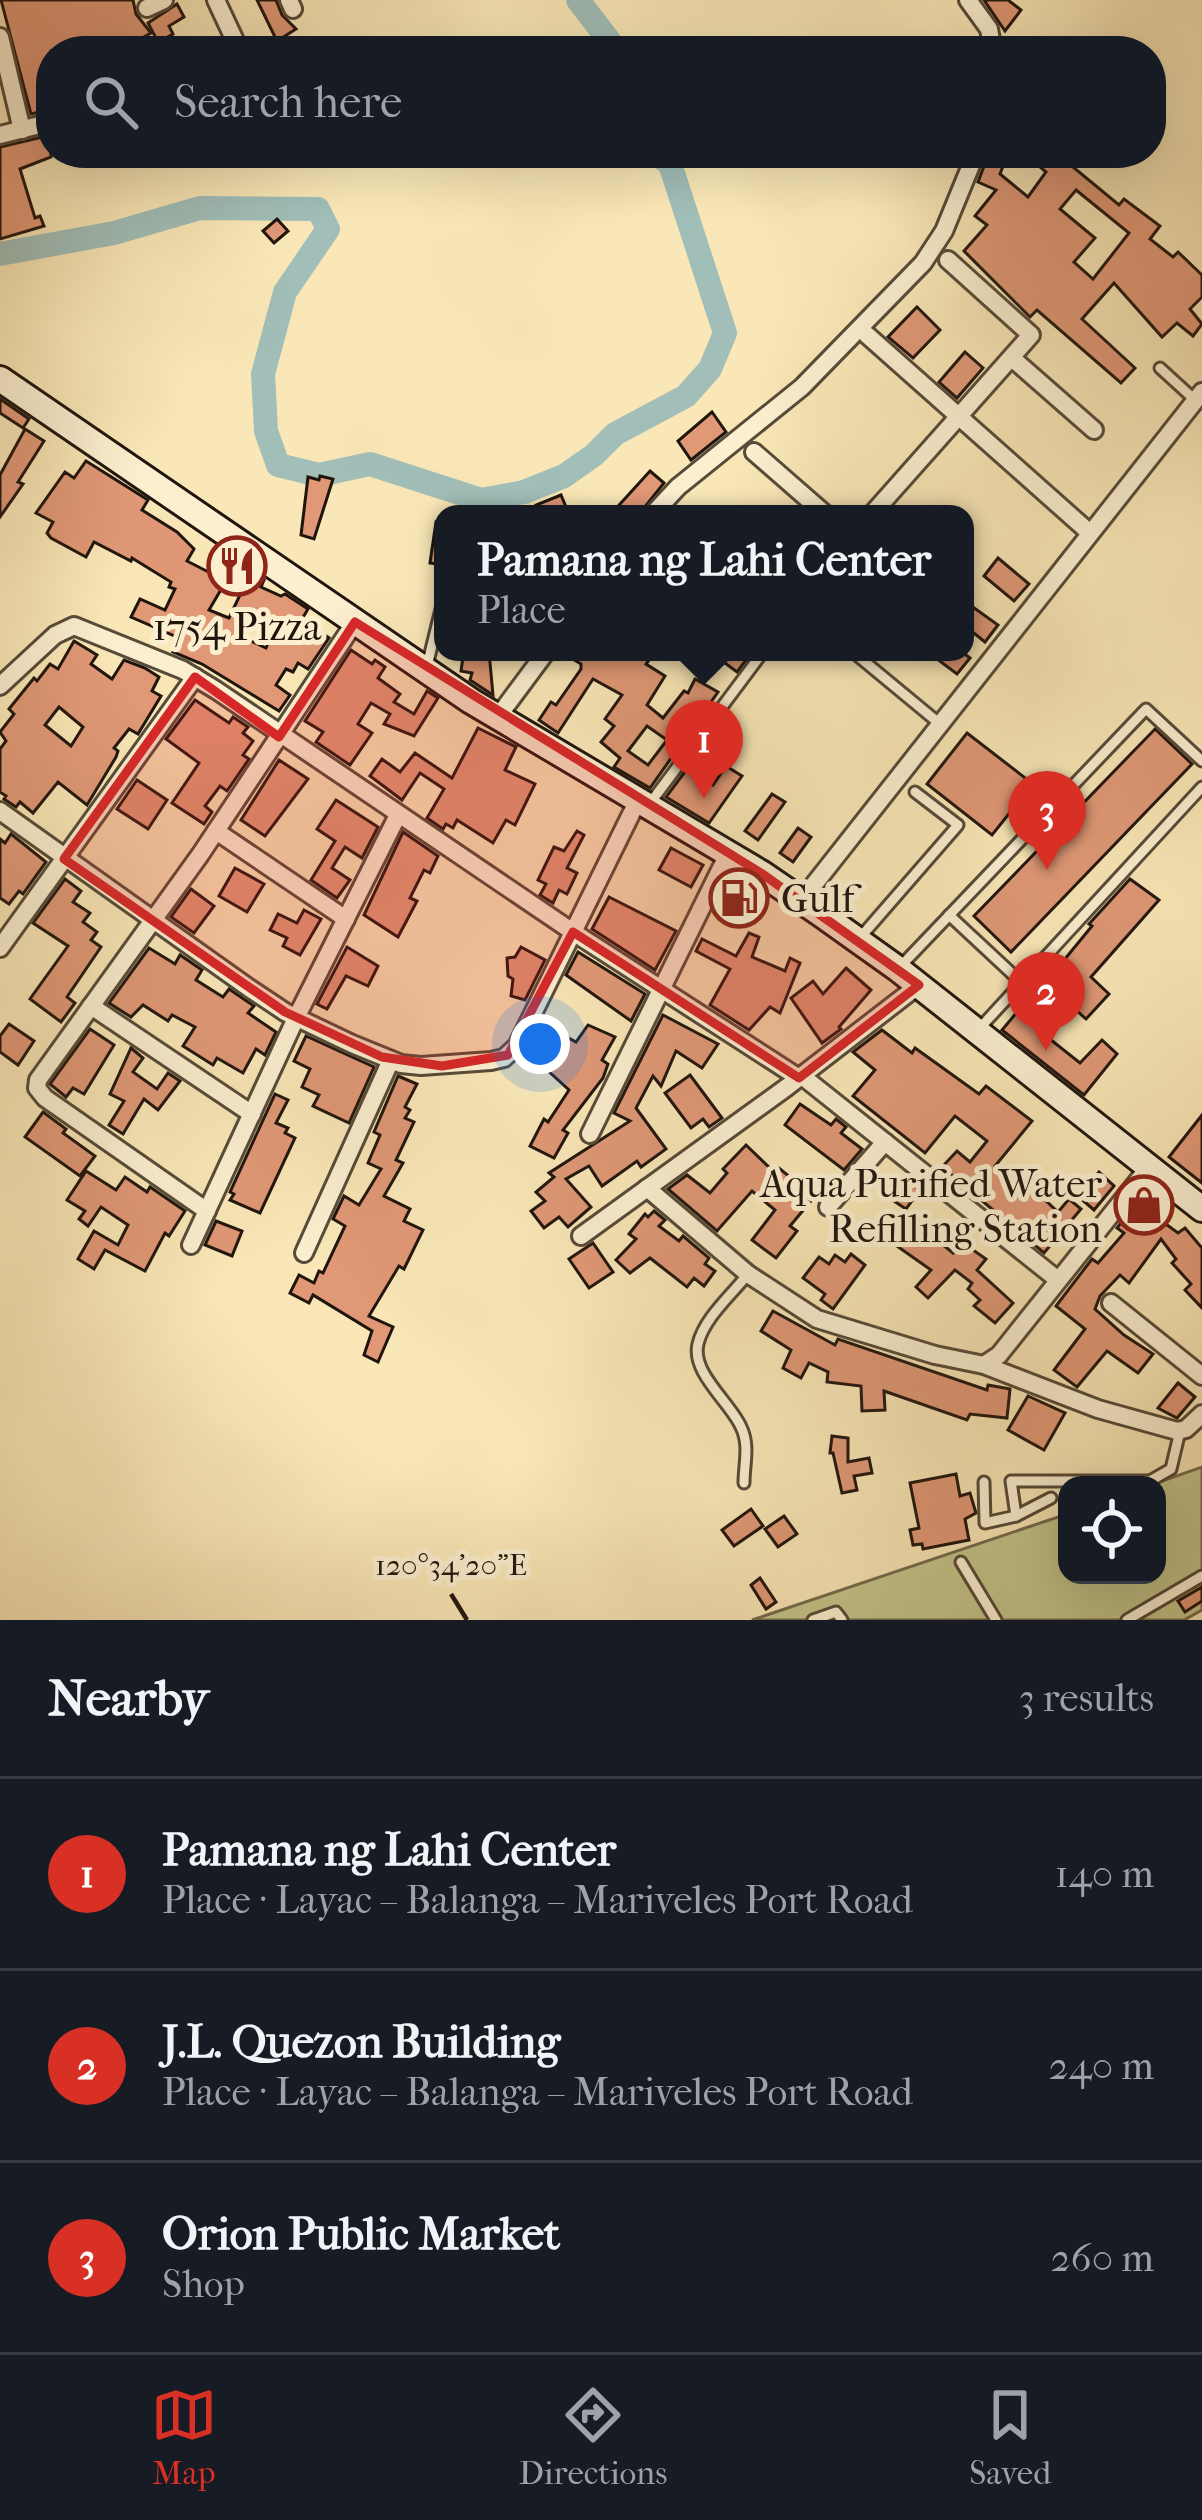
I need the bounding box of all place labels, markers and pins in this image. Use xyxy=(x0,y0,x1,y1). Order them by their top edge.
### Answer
restaurant icon: 1754 Pizza xyxy=(206,535,268,597)
place label: 1754 Pizza xyxy=(153,604,322,650)
pin: 1 xyxy=(665,700,743,799)
pin: 3 xyxy=(1008,771,1086,870)
fuel station icon: Gulf xyxy=(708,867,770,929)
place label: Gulf xyxy=(781,876,862,922)
pin: 2 xyxy=(1007,952,1085,1051)
place label: Aqua Purified Water Refilling Station xyxy=(758,1161,1102,1252)
shop icon: Aqua Purified Water Refilling Station xyxy=(1113,1174,1175,1236)

